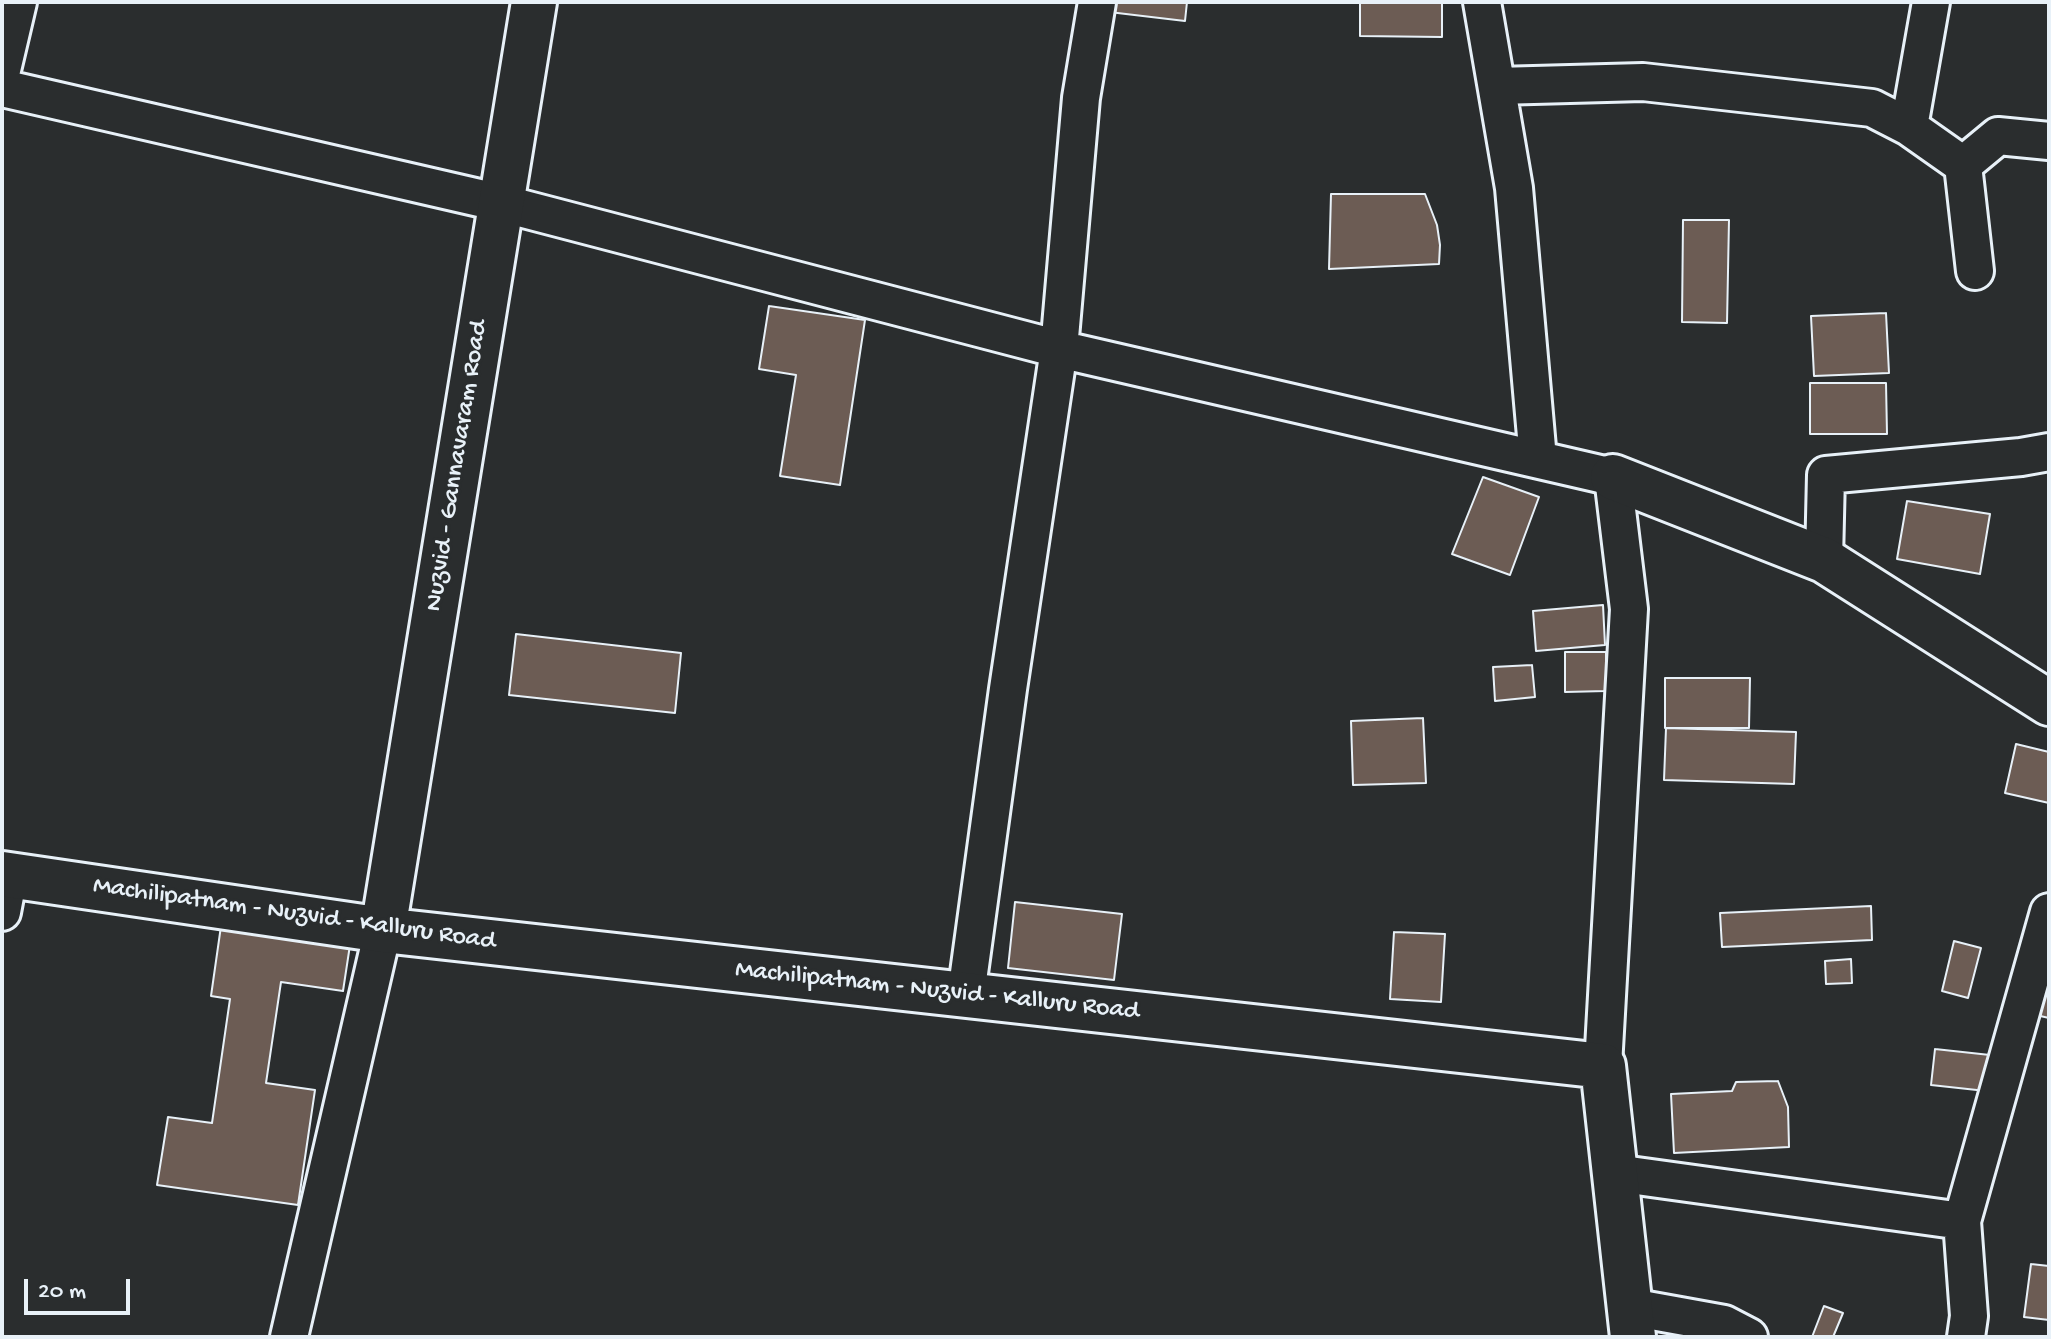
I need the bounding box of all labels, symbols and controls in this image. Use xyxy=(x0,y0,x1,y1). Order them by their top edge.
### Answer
street label: Nuzvid - Gannavaram Road xyxy=(420,318,496,614)
street label: Machilipatnam - Nuzvid - Kalluru Road xyxy=(91,871,497,959)
street label: Machilipatnam - Nuzvid - Kalluru Road xyxy=(733,955,1141,1029)
scale bar xyxy=(28,1263,134,1313)
text: 20 m xyxy=(38,1278,86,1307)

